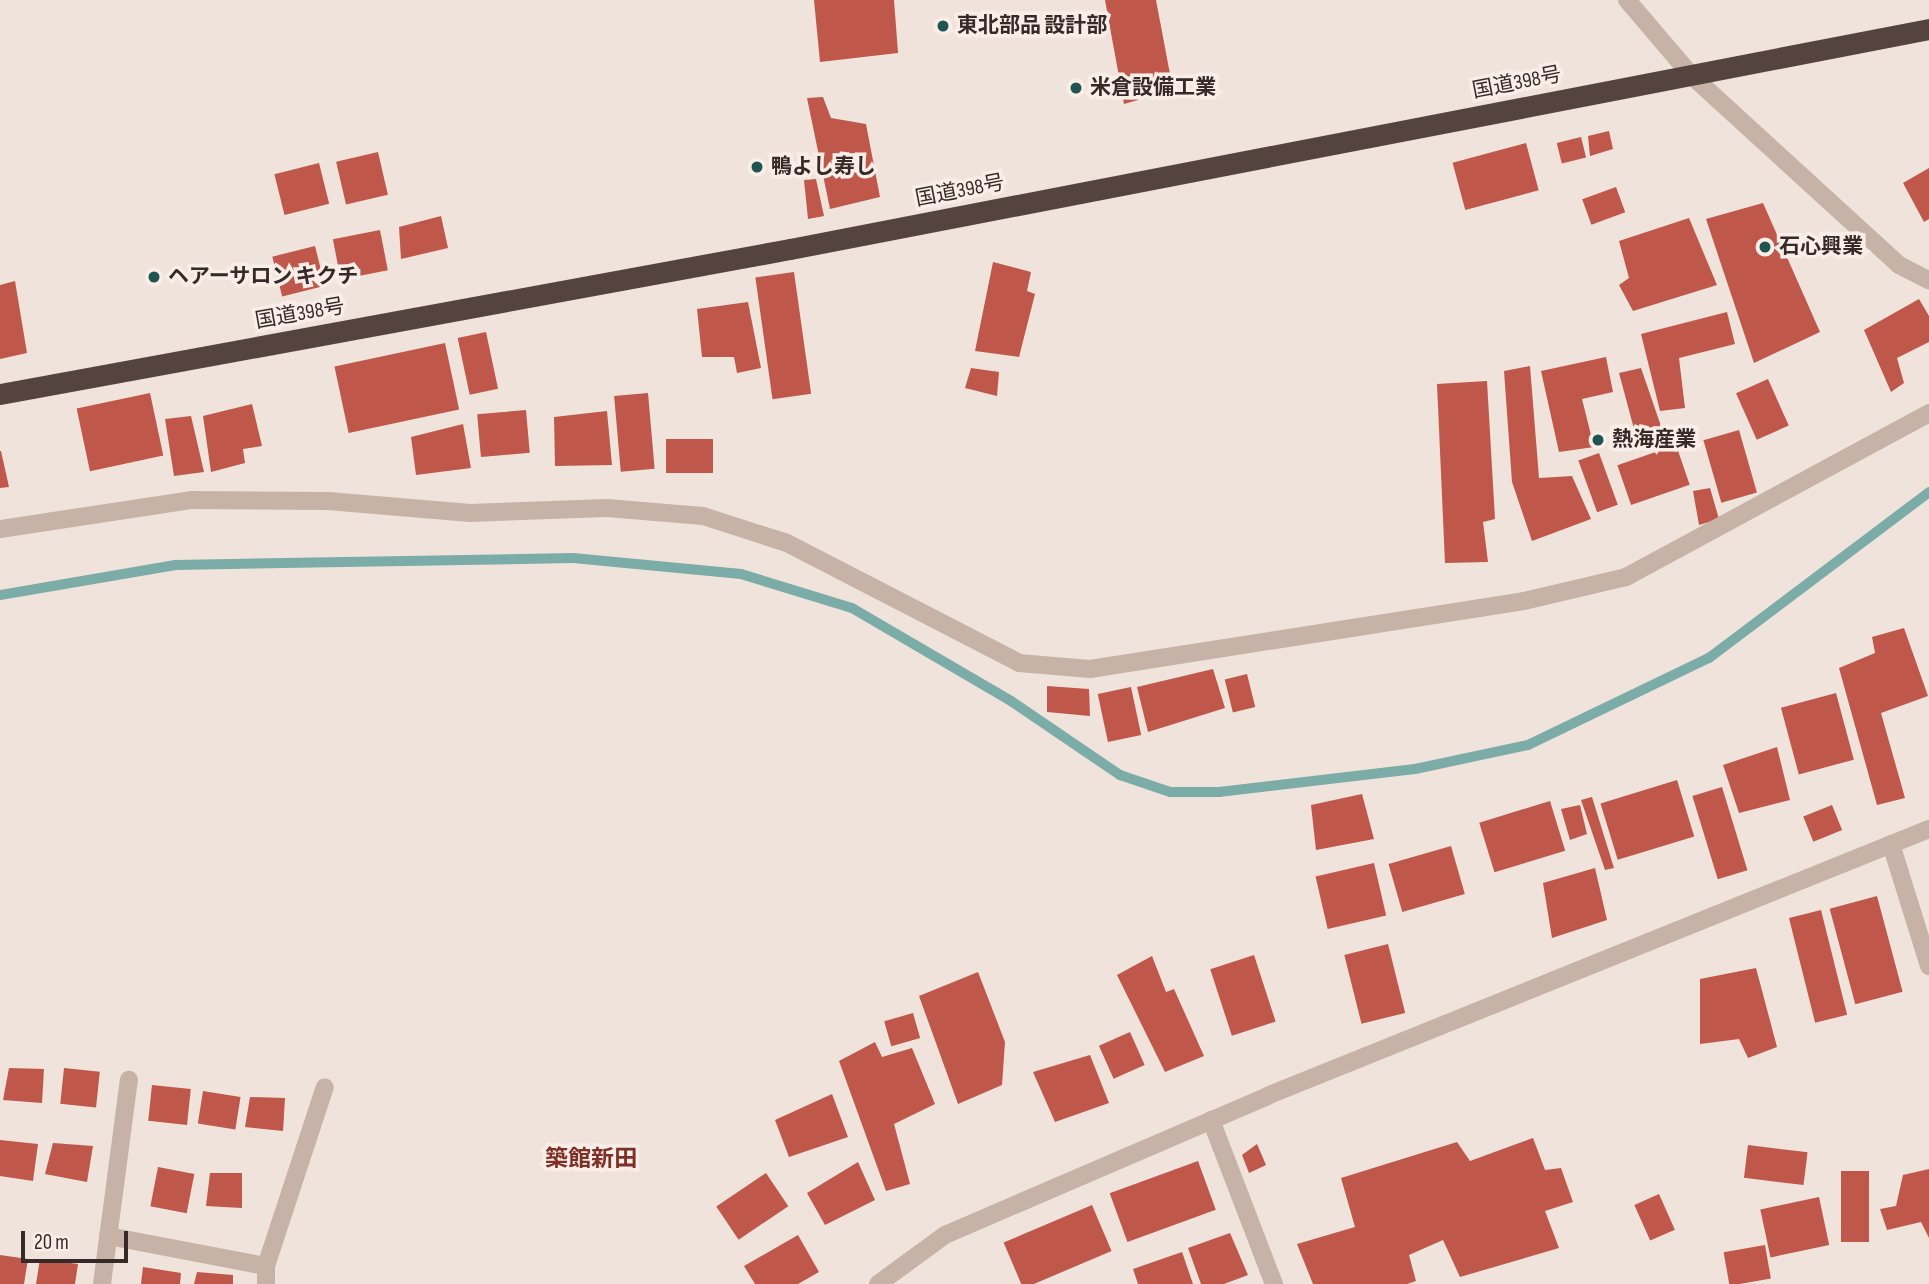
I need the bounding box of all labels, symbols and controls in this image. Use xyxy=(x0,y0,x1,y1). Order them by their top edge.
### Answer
place label: 東北部品 設計部 xyxy=(957,13,1107,39)
marker: 東北部品 設計部 xyxy=(935,18,951,34)
street label: 国道398号 xyxy=(1470,62,1564,104)
place label: 米倉設備工業 xyxy=(1090,75,1216,101)
marker: 米倉設備工業 xyxy=(1068,80,1084,96)
place label: 鴨よし寿し xyxy=(771,154,876,180)
marker: 鴨よし寿し xyxy=(749,159,765,175)
street label: 国道398号 xyxy=(913,170,1007,212)
place label: 石心興業 xyxy=(1779,234,1863,260)
marker: 石心興業 xyxy=(1757,239,1773,255)
place label: ヘアーサロン キクチ xyxy=(168,264,359,290)
marker: ヘアーサロン キクチ xyxy=(146,269,162,285)
street label: 国道398号 xyxy=(253,294,347,334)
place label: 熱海産業 xyxy=(1612,427,1696,453)
marker: 熱海産業 xyxy=(1590,432,1606,448)
district label: 築館新田 xyxy=(545,1145,637,1173)
scale bar xyxy=(24,1218,131,1262)
text: 20 m xyxy=(34,1230,69,1255)

